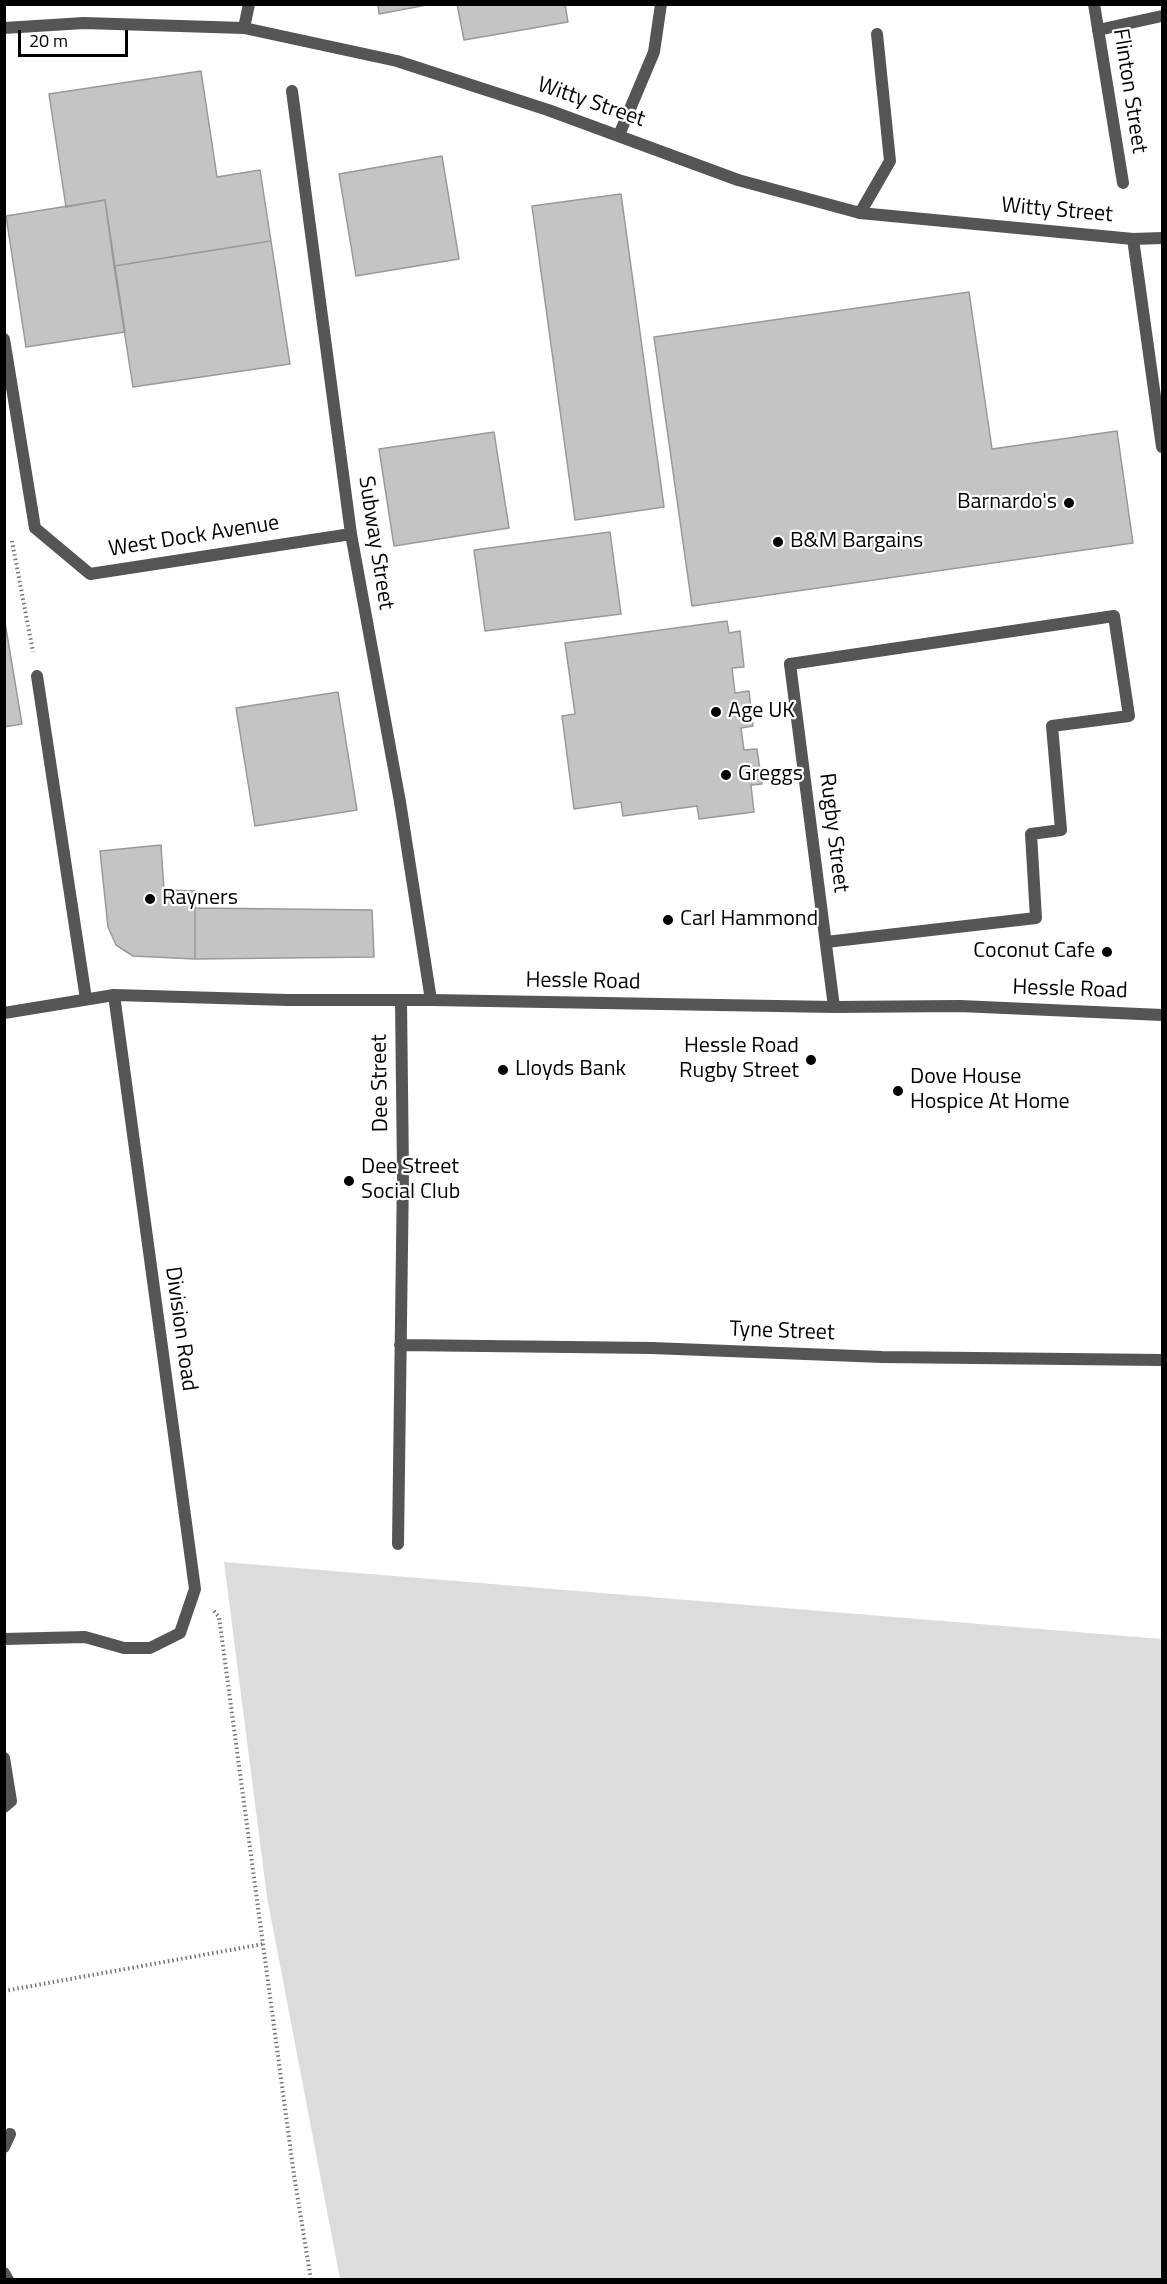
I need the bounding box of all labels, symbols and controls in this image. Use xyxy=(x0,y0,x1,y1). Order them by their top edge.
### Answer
scale bar xyxy=(21,18,130,56)
text: 20 m xyxy=(29,27,68,54)
street label: Flinton Street xyxy=(1106,27,1152,155)
street label: Witty Street xyxy=(534,72,648,134)
street label: Witty Street xyxy=(1000,193,1114,229)
street label: Subway Street xyxy=(351,474,399,612)
place label: Barnardo's xyxy=(957,490,1057,516)
marker: Barnardo's xyxy=(1062,496,1076,510)
street label: West Dock Avenue xyxy=(107,510,281,564)
place label: B&M Bargains xyxy=(790,529,923,555)
marker: B&M Bargains xyxy=(771,535,785,549)
place label: Age UK xyxy=(728,699,795,725)
marker: Age UK xyxy=(709,705,723,719)
place label: Greggs xyxy=(738,762,803,788)
marker: Greggs xyxy=(719,768,733,782)
street label: Rugby Street xyxy=(813,772,853,894)
place label: Rayners xyxy=(162,886,238,912)
marker: Rayners xyxy=(143,892,157,906)
place label: Carl Hammond xyxy=(680,907,818,933)
marker: Carl Hammond xyxy=(661,913,675,927)
place label: Coconut Cafe xyxy=(973,939,1095,965)
marker: Coconut Cafe xyxy=(1100,945,1114,959)
street label: Hessle Road xyxy=(525,968,641,996)
street label: Hessle Road xyxy=(1012,975,1128,1005)
street label: Dee Street xyxy=(367,1034,395,1132)
place label: Hessle Road Rugby Street xyxy=(679,1034,799,1086)
marker: Hessle Road Rugby Street xyxy=(804,1053,818,1067)
place label: Lloyds Bank xyxy=(515,1057,626,1083)
marker: Lloyds Bank xyxy=(496,1063,510,1077)
place label: Dove House Hospice At Home xyxy=(910,1065,1070,1116)
marker: Dove House Hospice At Home xyxy=(891,1084,905,1098)
place label: Dee Street Social Club xyxy=(361,1155,460,1206)
marker: Dee Street Social Club xyxy=(342,1174,356,1188)
street label: Division Road xyxy=(158,1265,202,1393)
street label: Tyne Street xyxy=(729,1317,835,1347)

